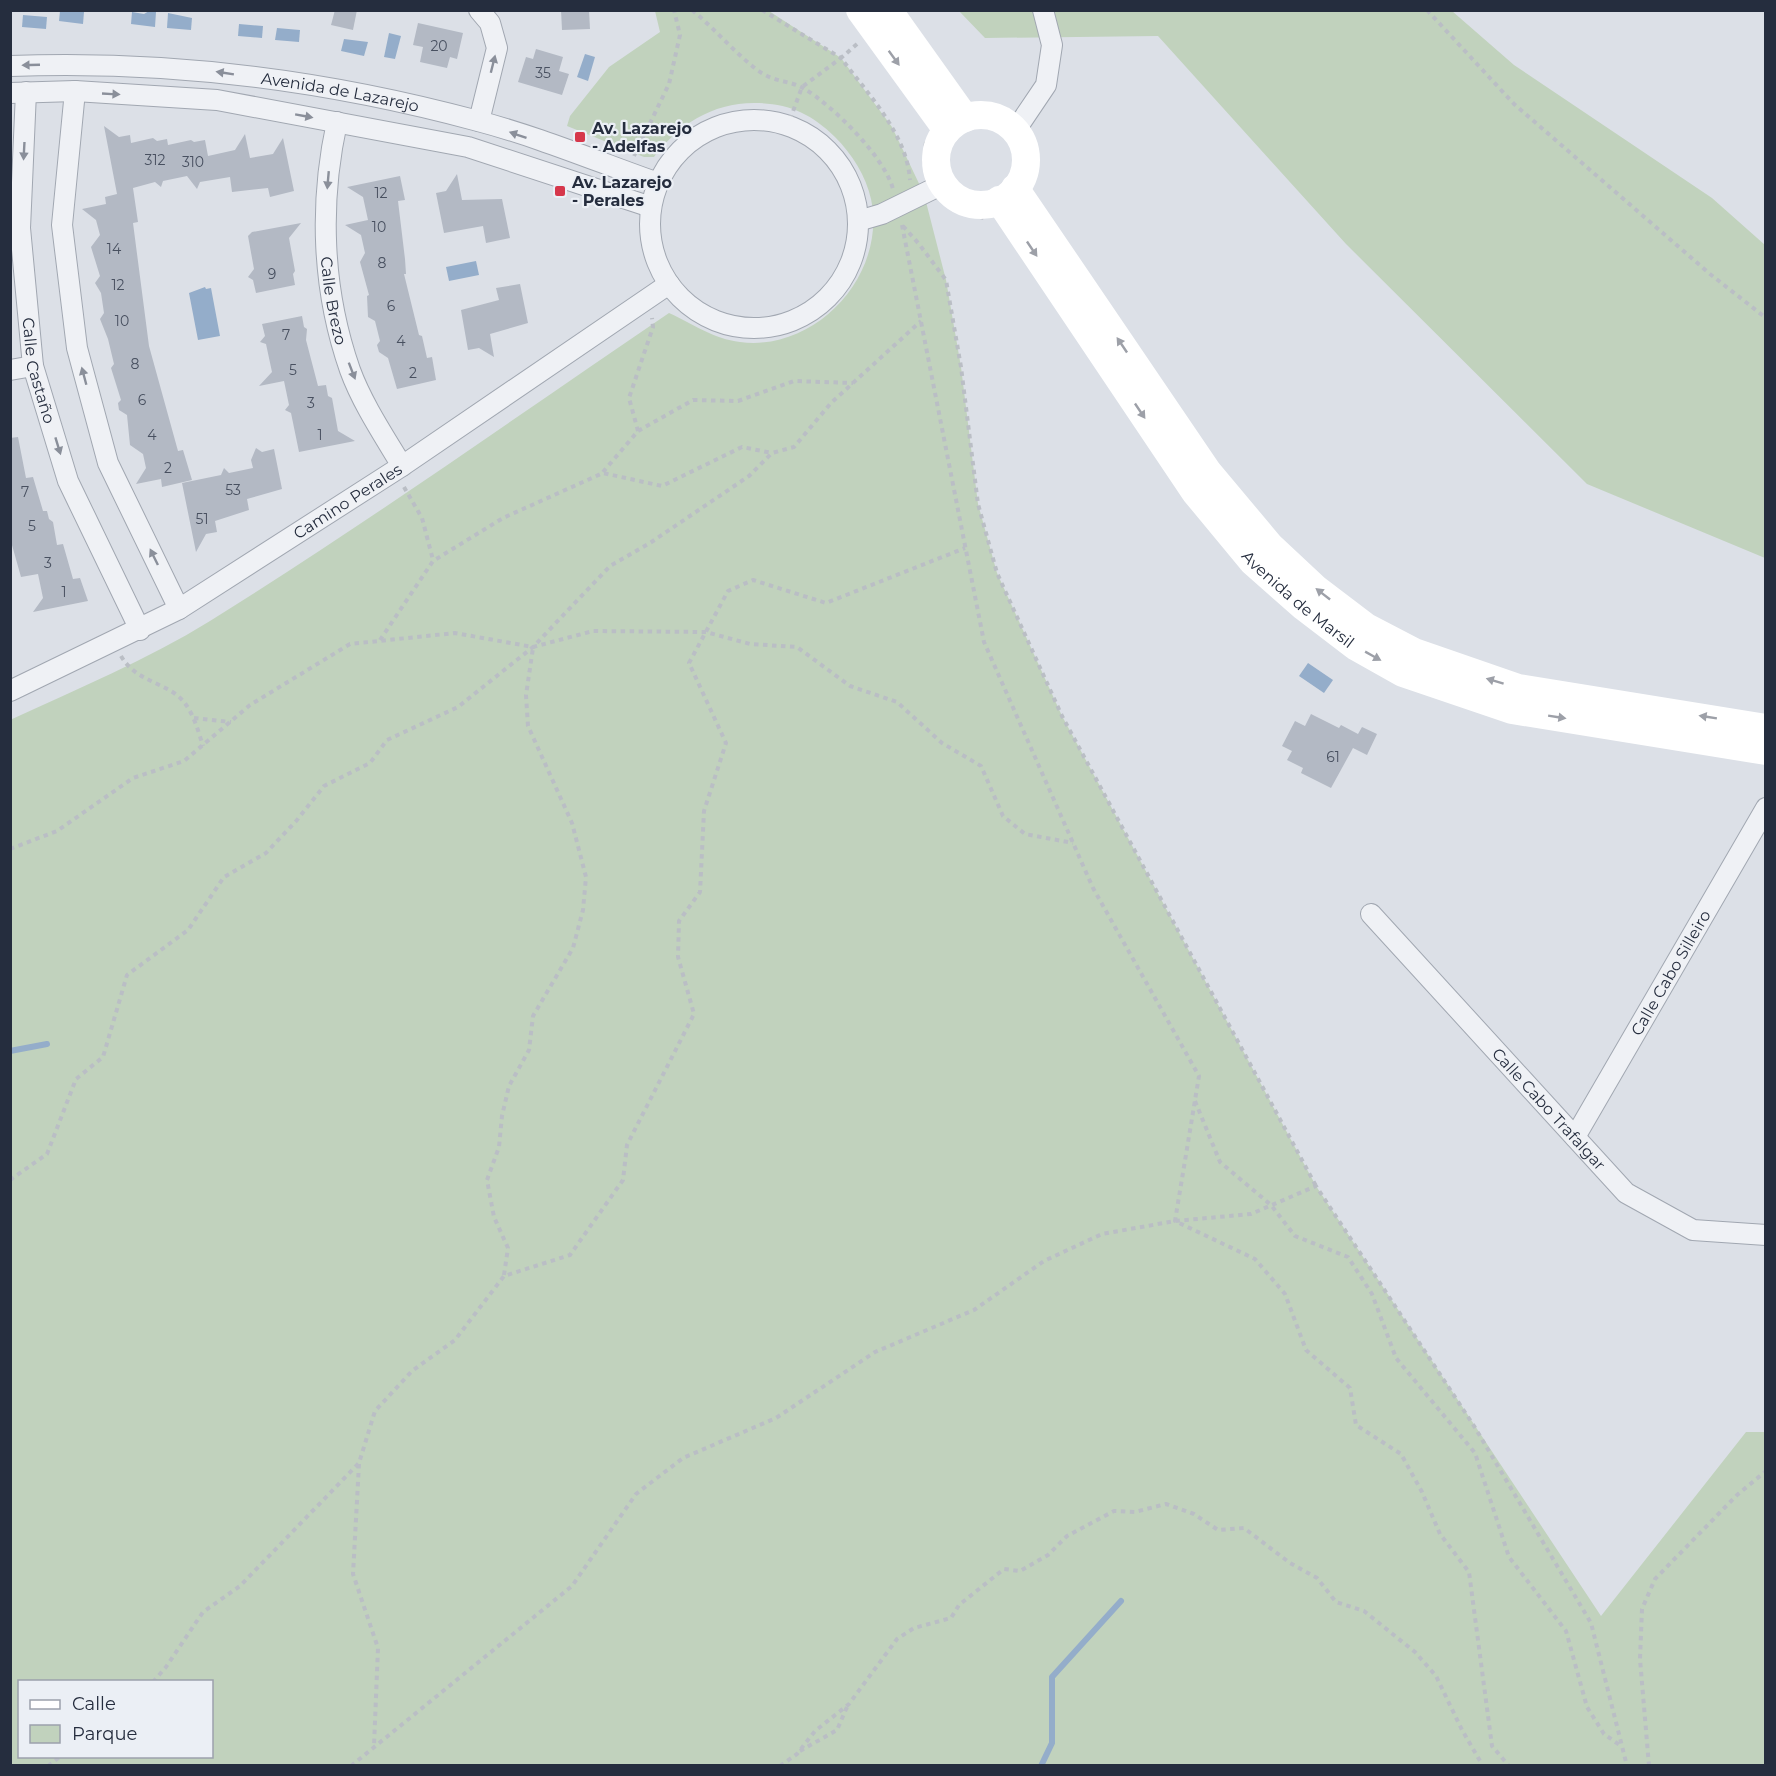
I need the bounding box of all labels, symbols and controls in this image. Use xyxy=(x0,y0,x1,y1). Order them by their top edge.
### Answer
house number: 20 xyxy=(430,37,448,55)
one-way arrow xyxy=(888,51,900,66)
one-way arrow xyxy=(488,55,498,73)
one-way arrow xyxy=(21,61,40,70)
house number: 35 xyxy=(535,64,551,82)
one-way arrow xyxy=(216,68,235,77)
street label: Avenida de Lazarejo xyxy=(260,68,421,115)
one-way arrow xyxy=(101,89,120,98)
one-way arrow xyxy=(295,112,314,121)
place label: Av. Lazarejo - Adelfas xyxy=(591,119,692,156)
one-way arrow xyxy=(509,129,527,139)
marker: Av. Lazarejo - Adelfas xyxy=(573,130,587,144)
one-way arrow xyxy=(19,141,28,160)
house number: 312 xyxy=(145,151,165,169)
house number: 310 xyxy=(182,153,204,171)
one-way arrow xyxy=(323,170,333,189)
place label: Av. Lazarejo - Perales xyxy=(571,173,672,210)
house number: 12 xyxy=(374,184,388,202)
marker: Av. Lazarejo - Perales xyxy=(553,184,567,198)
house number: 10 xyxy=(372,218,386,236)
house number: 14 xyxy=(107,240,122,258)
one-way arrow xyxy=(1026,241,1037,257)
house number: 8 xyxy=(378,254,387,272)
street label: Calle Brezo xyxy=(317,256,351,347)
house number: 9 xyxy=(268,265,276,283)
house number: 12 xyxy=(111,276,125,294)
house number: 6 xyxy=(387,297,396,315)
house number: 10 xyxy=(115,312,129,330)
street label: Calle Castaño xyxy=(19,316,59,426)
house number: 7 xyxy=(282,326,290,344)
house number: 4 xyxy=(396,332,406,350)
one-way arrow xyxy=(1116,338,1128,354)
house number: 8 xyxy=(131,355,140,373)
house number: 5 xyxy=(289,361,297,379)
one-way arrow xyxy=(348,362,357,380)
house number: 2 xyxy=(409,364,417,382)
one-way arrow xyxy=(79,366,88,384)
house number: 6 xyxy=(138,391,147,409)
house number: 3 xyxy=(307,394,315,412)
one-way arrow xyxy=(1134,402,1146,418)
house number: 4 xyxy=(147,426,157,444)
house number: 1 xyxy=(317,426,323,444)
one-way arrow xyxy=(54,437,63,455)
house number: 2 xyxy=(164,459,172,477)
street label: Camino Perales xyxy=(290,459,405,543)
house number: 53 xyxy=(225,481,241,499)
house number: 7 xyxy=(21,483,29,501)
house number: 51 xyxy=(196,510,208,528)
house number: 5 xyxy=(28,517,36,535)
street label: Avenida de Marsil xyxy=(1238,547,1358,652)
one-way arrow xyxy=(149,548,158,565)
house number: 3 xyxy=(44,554,52,572)
house number: 1 xyxy=(61,583,67,601)
one-way arrow xyxy=(1315,587,1331,600)
one-way arrow xyxy=(1365,651,1382,661)
one-way arrow xyxy=(1486,676,1504,685)
one-way arrow xyxy=(1698,712,1717,721)
one-way arrow xyxy=(1548,713,1567,722)
house number: 61 xyxy=(1326,748,1340,766)
street label: Calle Cabo Silleiro xyxy=(1627,907,1714,1039)
street label: Calle Cabo Trafalgar xyxy=(1488,1044,1610,1174)
legend xyxy=(18,1680,213,1758)
text: Calle xyxy=(72,1693,116,1715)
text: Parque xyxy=(72,1723,138,1745)

